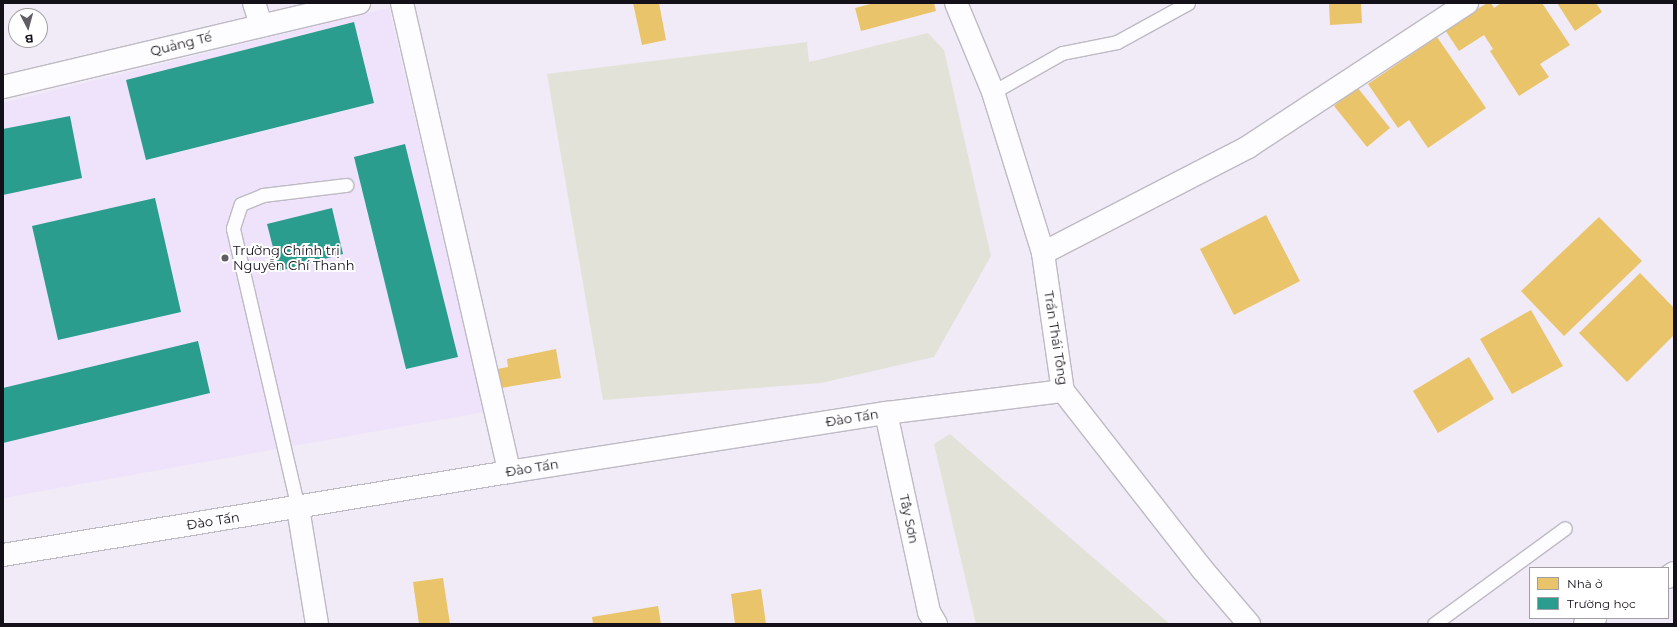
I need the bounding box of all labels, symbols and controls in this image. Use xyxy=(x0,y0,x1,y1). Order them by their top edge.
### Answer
north arrow xyxy=(8,8,48,48)
street label: Quảng Tế xyxy=(149,29,213,59)
text: B xyxy=(24,32,34,46)
place label: Trường Chính trị Nguyễn Chí Thanh xyxy=(233,243,354,274)
marker: Trường Chính trị Nguyễn Chí Thanh xyxy=(220,253,230,263)
street label: Trần Thái Tông xyxy=(1041,290,1071,386)
street label: Đào Tấn xyxy=(824,406,880,430)
street label: Đào Tấn xyxy=(504,456,560,480)
street label: Tây Sơn xyxy=(896,493,922,545)
street label: Đào Tấn xyxy=(185,509,241,533)
legend xyxy=(1529,567,1669,619)
text: Nhà ở xyxy=(1567,576,1603,591)
text: Trường học xyxy=(1567,596,1636,611)

